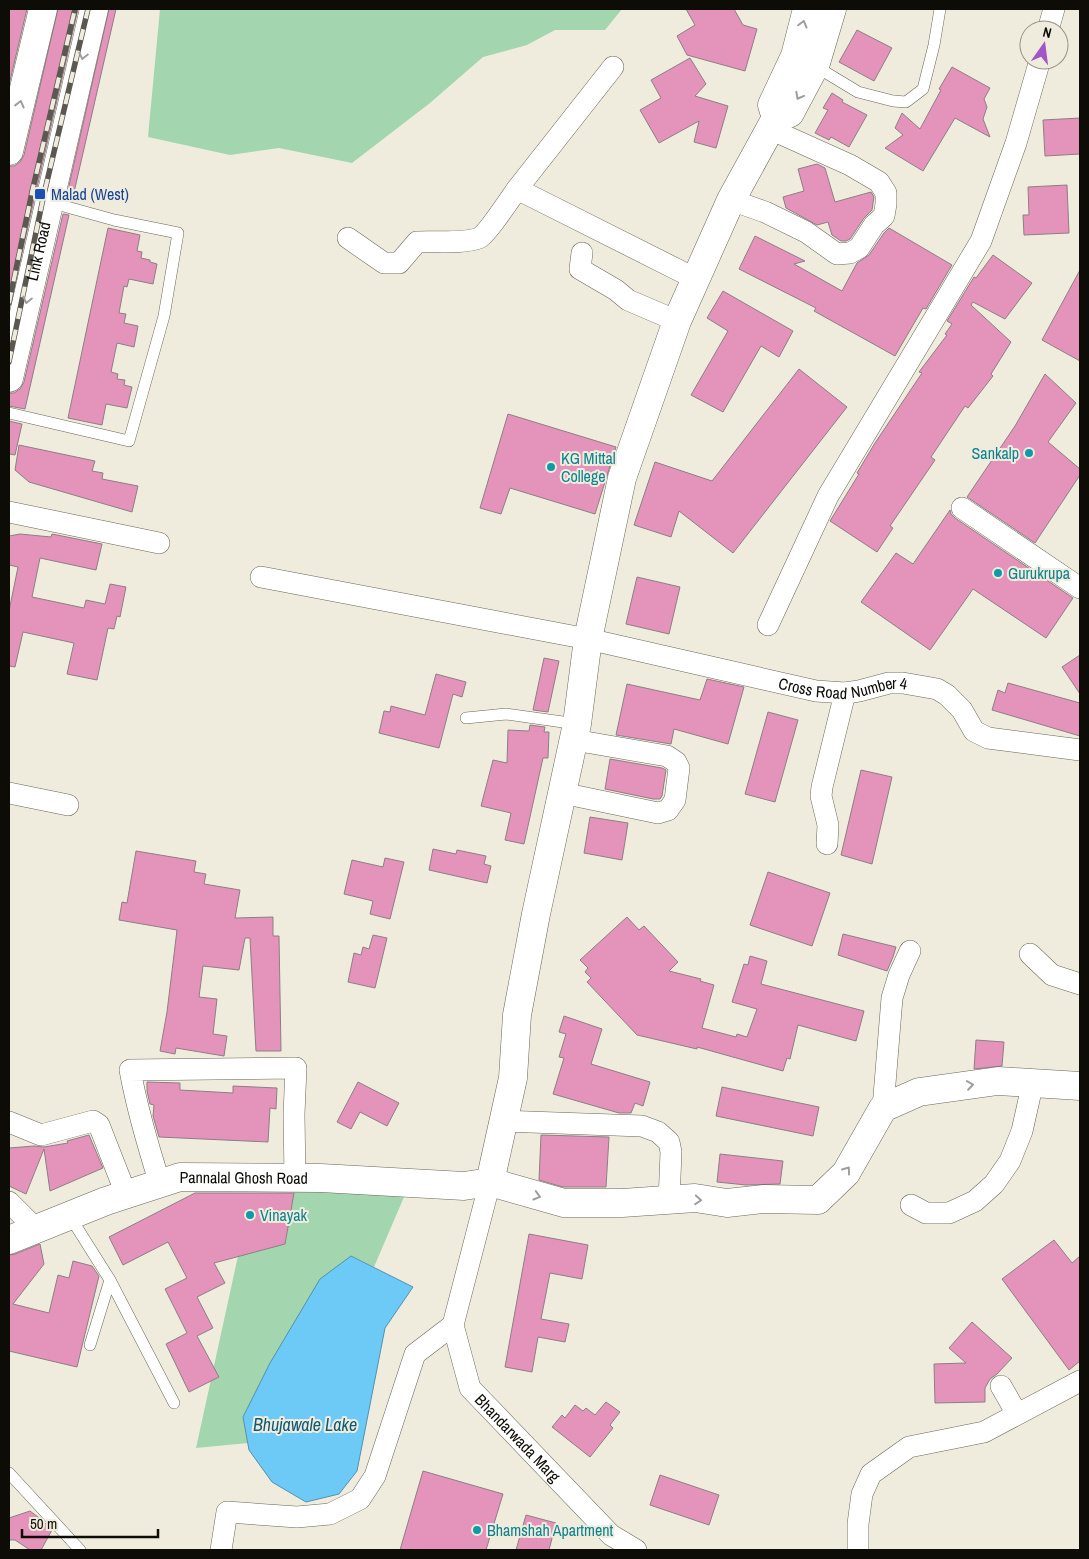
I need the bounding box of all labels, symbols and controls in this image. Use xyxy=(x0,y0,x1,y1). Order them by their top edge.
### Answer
one-way arrow xyxy=(798,20,808,28)
north arrow xyxy=(1019,20,1069,70)
text: N xyxy=(1041,23,1053,42)
one-way arrow xyxy=(78,52,89,61)
one-way arrow xyxy=(795,91,805,100)
one-way arrow xyxy=(14,99,25,108)
place label: Malad (West) xyxy=(51,183,129,205)
marker: Malad (West) xyxy=(33,187,47,201)
street label: Link Road xyxy=(21,220,56,283)
one-way arrow xyxy=(22,295,33,304)
place label: Sankalp xyxy=(972,442,1019,464)
place label: KG Mittal College xyxy=(561,447,616,487)
marker: Sankalp xyxy=(1023,447,1035,459)
marker: KG Mittal College xyxy=(545,461,557,473)
place label: Gurukrupa xyxy=(1008,562,1071,584)
marker: Gurukrupa xyxy=(992,567,1004,579)
street label: Cross Road Number 4 xyxy=(777,672,909,704)
one-way arrow xyxy=(965,1081,974,1091)
street label: Pannalal Ghosh Road xyxy=(179,1166,308,1189)
one-way arrow xyxy=(841,1166,850,1176)
one-way arrow xyxy=(532,1190,540,1200)
one-way arrow xyxy=(694,1194,702,1205)
place label: Vinayak xyxy=(260,1204,308,1226)
marker: Vinayak xyxy=(244,1209,256,1221)
street label: Bhandarwada Marg xyxy=(470,1389,566,1487)
water label: Bhujawale Lake xyxy=(253,1412,357,1437)
scale bar xyxy=(22,1506,159,1538)
text: 50 m xyxy=(30,1513,57,1534)
place label: Bhamshah Apartment xyxy=(487,1519,614,1541)
marker: Bhamshah Apartment xyxy=(471,1524,483,1536)

